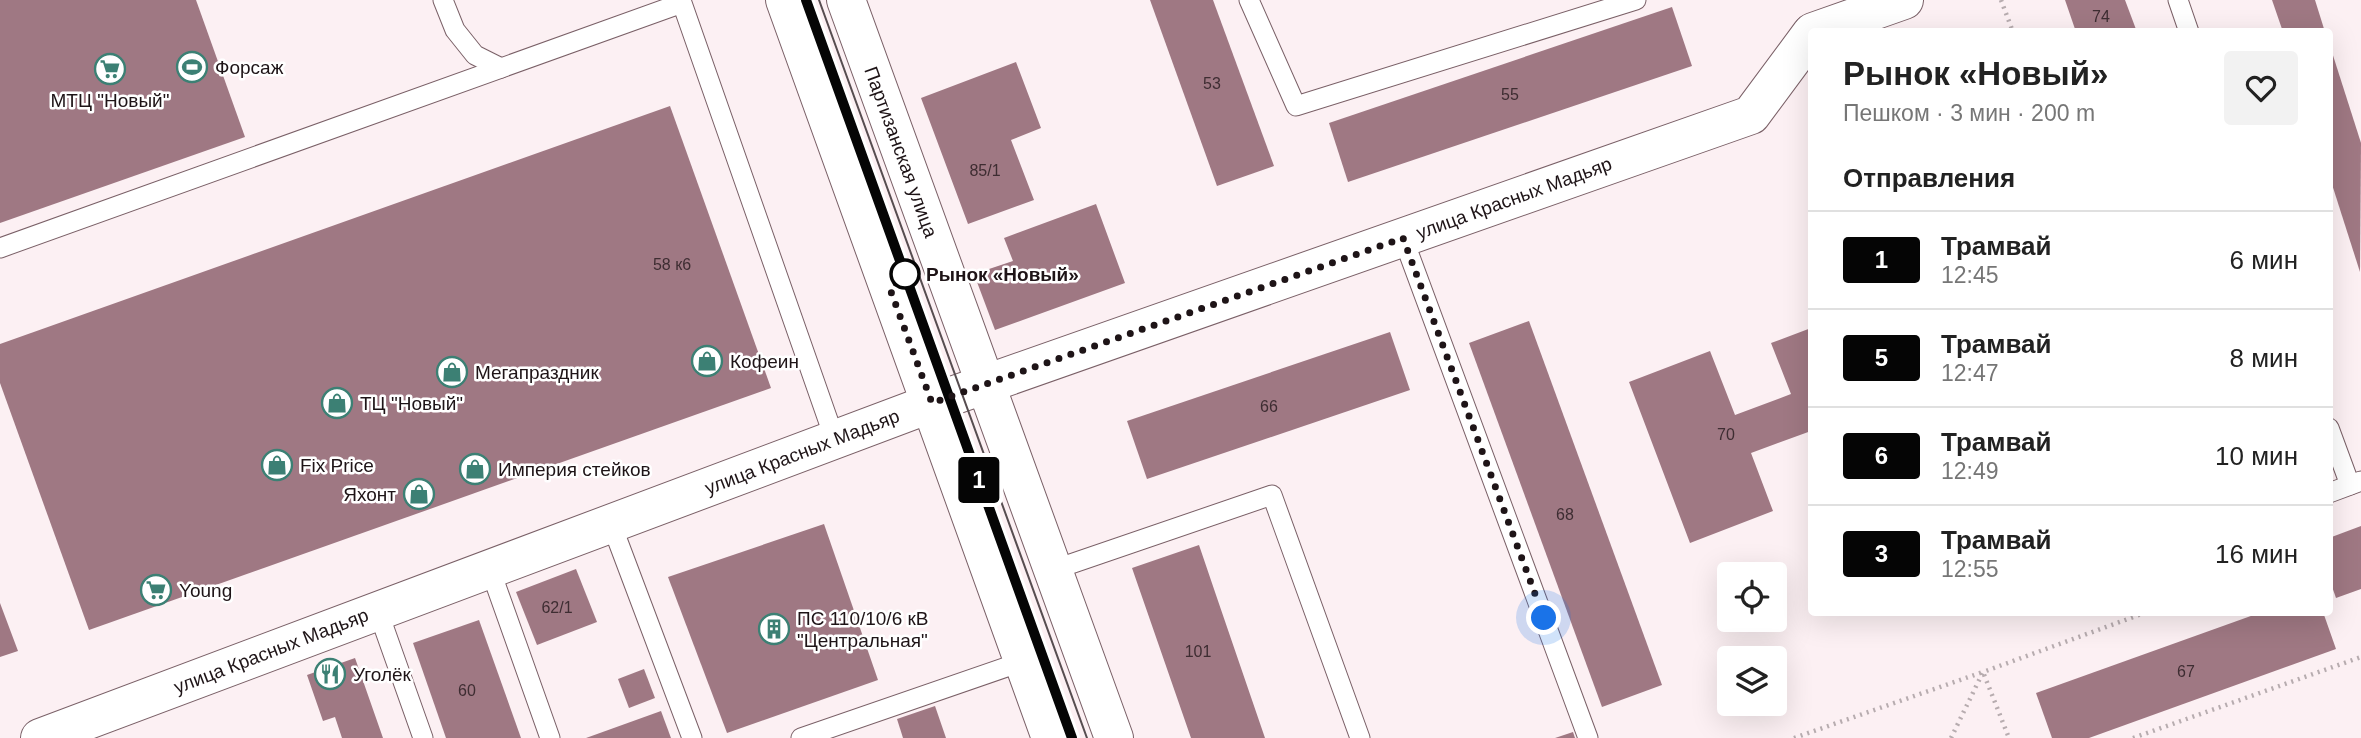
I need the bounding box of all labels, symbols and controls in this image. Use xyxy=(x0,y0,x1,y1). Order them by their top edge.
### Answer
house number: 74 xyxy=(2092,8,2110,25)
sports icon: Форсаж xyxy=(175,50,209,84)
button: heart xyxy=(2224,51,2298,125)
supermarket icon: МТЦ "Новый" xyxy=(93,52,127,86)
text: Рынок «Новый» xyxy=(1843,55,2108,92)
place label: Форсаж xyxy=(215,57,284,78)
street label: Партизанская улица xyxy=(860,64,942,241)
house number: 53 xyxy=(1203,75,1221,92)
house number: 55 xyxy=(1501,86,1519,103)
place label: МТЦ "Новый" xyxy=(51,90,169,111)
text: Пешком · 3 мин · 200 m xyxy=(1843,100,2095,126)
street label: улица Красных Мадьяр xyxy=(1413,153,1615,243)
house number: 85/1 xyxy=(969,162,1001,179)
text: Отправления xyxy=(1843,163,2015,193)
text: Трамвай xyxy=(1941,231,2052,261)
text: 6 мин xyxy=(2230,245,2298,275)
text: 1 xyxy=(1875,246,1888,273)
house number: 58 к6 xyxy=(653,256,691,273)
marker: Рынок «Новый» xyxy=(890,259,920,289)
text: 12:45 xyxy=(1941,262,1999,288)
place label: Рынок «Новый» xyxy=(926,264,1079,285)
text: Трамвай xyxy=(1941,329,2052,359)
text: 8 мин xyxy=(2230,343,2298,373)
shop icon: Кофеин xyxy=(690,344,724,378)
text: 5 xyxy=(1875,344,1888,371)
place label: Кофеин xyxy=(730,351,799,372)
shop icon: Мегапраздник xyxy=(435,355,469,389)
text: 12:47 xyxy=(1941,360,1999,386)
place label: Мегапраздник xyxy=(475,362,599,383)
shop icon: ТЦ "Новый" xyxy=(320,386,354,420)
place label: ТЦ "Новый" xyxy=(360,393,463,414)
house number: 66 xyxy=(1260,398,1278,415)
street label: улица Красных Мадьяр xyxy=(702,405,902,499)
house number: 70 xyxy=(1717,426,1735,443)
text: Трамвай xyxy=(1941,427,2052,457)
text: 10 мин xyxy=(2215,441,2298,471)
text: 6 xyxy=(1875,442,1888,469)
shop icon: Fix Price xyxy=(260,448,294,482)
shop icon: Империя стейков xyxy=(458,452,492,486)
place label: Fix Price xyxy=(300,455,374,476)
line badge: 1 xyxy=(956,457,1002,503)
text: 12:49 xyxy=(1941,458,1999,484)
place label: Империя стейков xyxy=(498,459,651,480)
text: 1 xyxy=(972,466,986,493)
shop icon: Яхонт xyxy=(402,477,436,511)
place label: Яхонт xyxy=(343,484,396,505)
house number: 68 xyxy=(1556,506,1574,523)
text: Трамвай xyxy=(1941,525,2052,555)
text: 16 мин xyxy=(2215,539,2298,569)
text: 3 xyxy=(1875,540,1888,567)
text: 12:55 xyxy=(1941,556,1999,582)
map controls xyxy=(1717,562,1787,716)
button: locate xyxy=(1717,562,1787,632)
supermarket icon: Young xyxy=(139,573,173,607)
place label: Young xyxy=(179,580,232,601)
house number: 62/1 xyxy=(541,599,573,616)
your location xyxy=(1526,600,1561,635)
street label: улица Красных Мадьяр xyxy=(171,604,371,698)
place label: ПС 110/10/6 кВ "Центральная" xyxy=(797,608,928,651)
building icon: ПС 110/10/6 кВ "Центральная" xyxy=(757,612,791,646)
house number: 101 xyxy=(1185,643,1211,660)
button: layers xyxy=(1717,646,1787,716)
restaurant icon: Уголёк xyxy=(313,657,347,691)
house number: 67 xyxy=(2177,663,2195,680)
place label: Уголёк xyxy=(353,664,412,685)
house number: 60 xyxy=(458,682,476,699)

